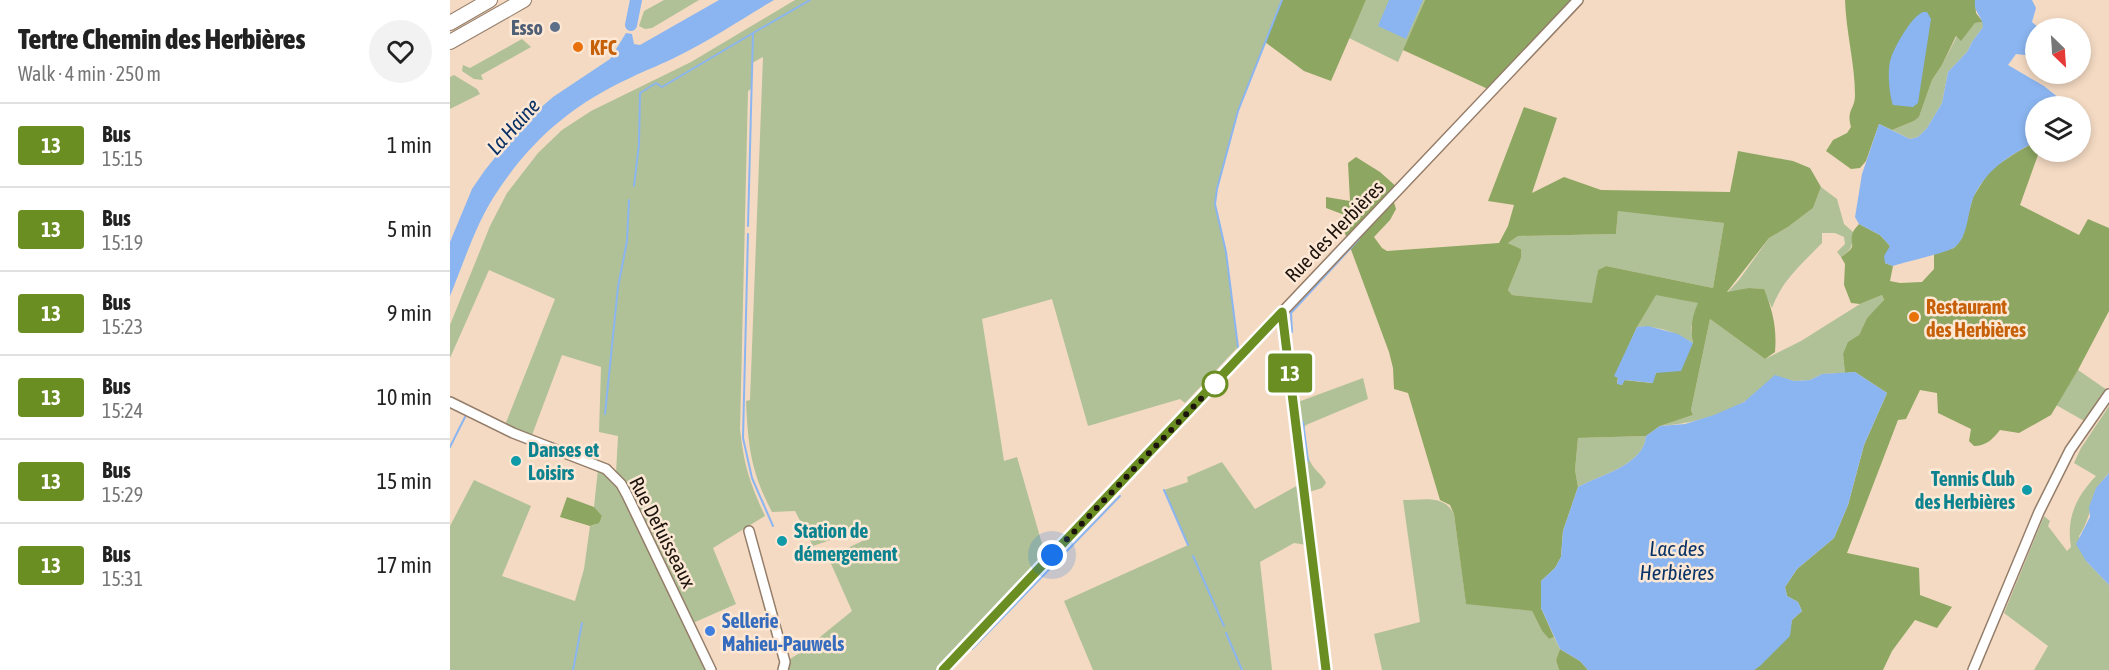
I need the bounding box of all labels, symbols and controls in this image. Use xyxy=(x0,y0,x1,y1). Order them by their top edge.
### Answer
place label: Esso xyxy=(511,16,543,39)
north arrow xyxy=(2025,18,2091,84)
map controls xyxy=(2025,18,2091,162)
button: heart xyxy=(369,20,432,83)
marker: Esso xyxy=(548,20,562,34)
text: Tertre Chemin des Herbières xyxy=(18,23,305,55)
place label: KFC xyxy=(590,36,617,59)
marker: KFC xyxy=(571,40,585,54)
text: Walk · 4 min · 250 m xyxy=(18,62,161,85)
water label: La Haine xyxy=(482,93,544,159)
button: layers xyxy=(2025,96,2091,162)
text: Bus xyxy=(102,121,131,147)
text: 1 min xyxy=(387,132,432,158)
text: 13 xyxy=(41,133,61,157)
text: 15:15 xyxy=(102,147,143,170)
street label: Rue des Herbières xyxy=(1280,176,1388,286)
text: Bus xyxy=(102,205,131,231)
text: 5 min xyxy=(387,216,432,242)
text: 13 xyxy=(41,217,61,241)
text: 15:19 xyxy=(102,231,143,254)
text: Bus xyxy=(102,289,131,315)
place label: Restaurant des Herbières xyxy=(1926,295,2026,341)
text: 9 min xyxy=(387,300,432,326)
text: 13 xyxy=(41,301,61,325)
marker: Restaurant des Herbières xyxy=(1907,310,1921,324)
text: 15:23 xyxy=(102,315,143,338)
line badge: 13 xyxy=(1263,354,1317,392)
text: 13 xyxy=(1280,361,1300,385)
unlabelled marker xyxy=(1202,371,1228,397)
text: Bus xyxy=(102,373,131,399)
text: 10 min xyxy=(377,384,432,410)
text: 13 xyxy=(41,385,61,409)
text: 15:24 xyxy=(102,399,143,422)
place label: Danses et Loisirs xyxy=(528,438,599,484)
marker: Danses et Loisirs xyxy=(509,454,523,468)
text: Bus xyxy=(102,457,131,483)
place label: Tennis Club des Herbières xyxy=(1915,467,2015,513)
text: 15 min xyxy=(377,468,432,494)
text: 13 xyxy=(41,469,61,493)
street label: Rue Defuisseaux xyxy=(625,473,701,591)
text: 15:29 xyxy=(102,483,143,506)
marker: Tennis Club des Herbières xyxy=(2020,483,2034,497)
place label: Station de démergement xyxy=(794,519,898,565)
marker: Station de démergement xyxy=(775,534,789,548)
water label: Lac des Herbières xyxy=(1640,536,1714,584)
your location xyxy=(1037,540,1067,570)
text: Bus xyxy=(102,541,131,567)
text: 17 min xyxy=(377,552,432,578)
text: 13 xyxy=(41,553,61,577)
text: 15:31 xyxy=(102,567,143,590)
place label: Sellerie Mahieu-Pauwels xyxy=(722,609,844,655)
marker: Sellerie Mahieu-Pauwels xyxy=(703,624,717,638)

